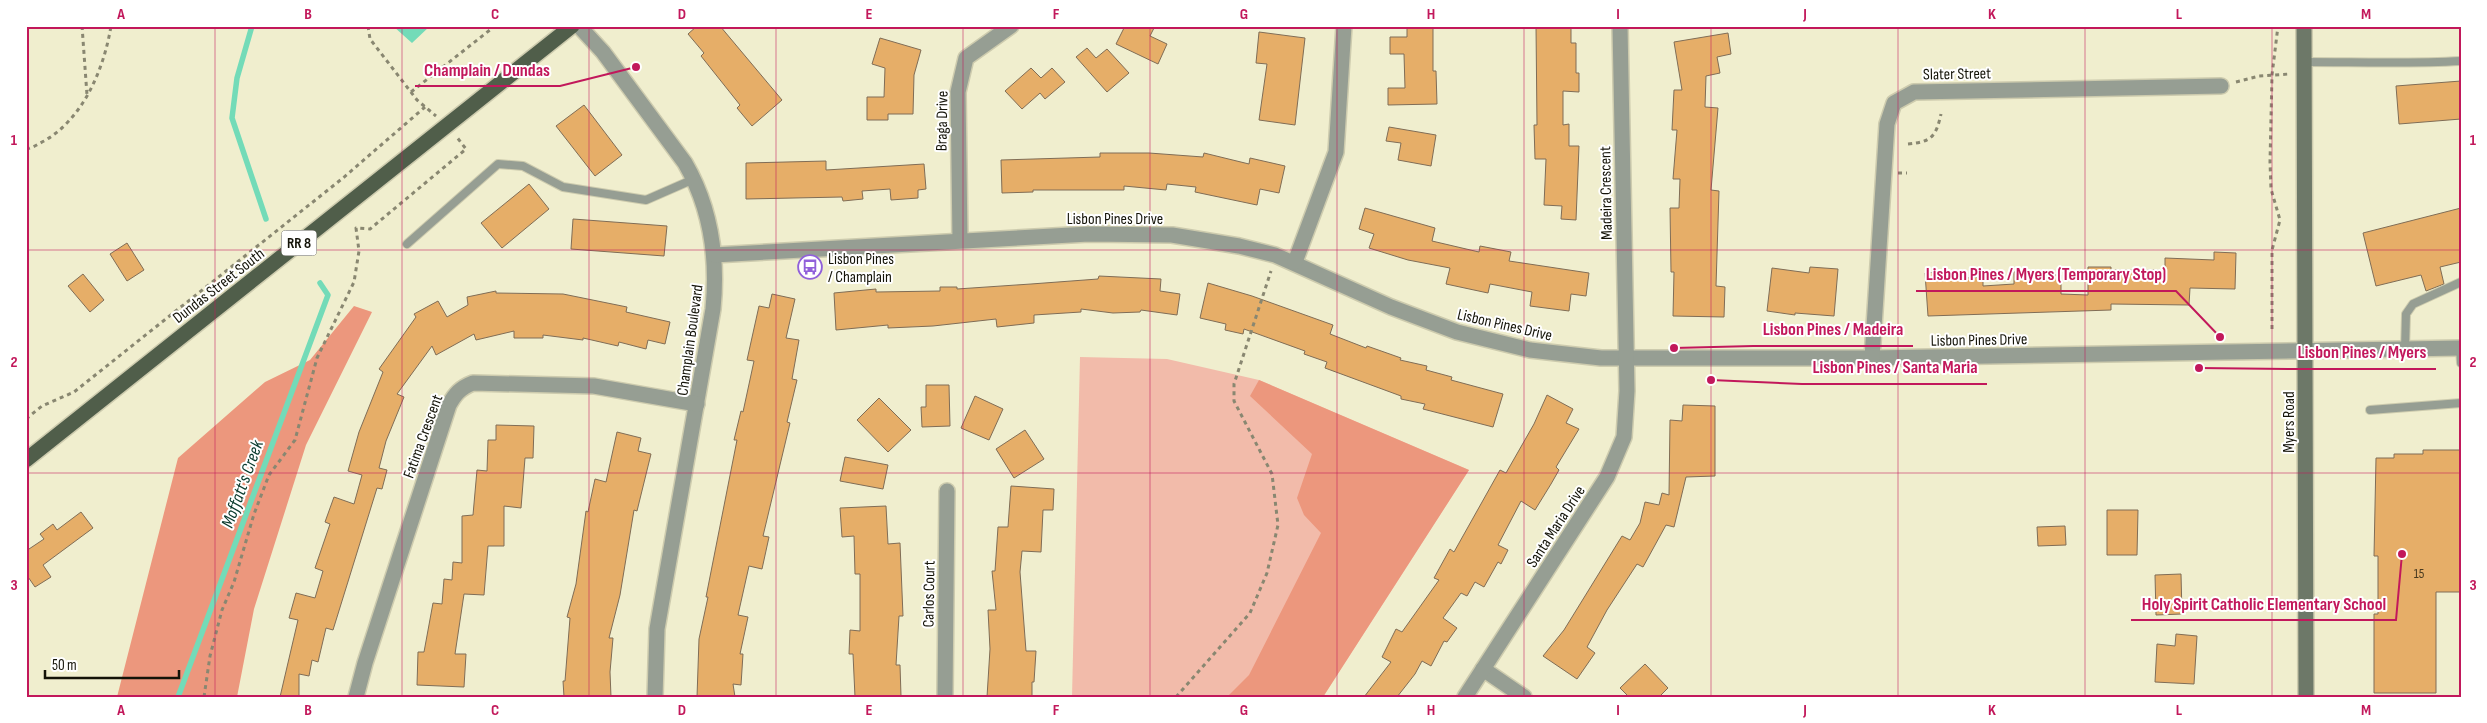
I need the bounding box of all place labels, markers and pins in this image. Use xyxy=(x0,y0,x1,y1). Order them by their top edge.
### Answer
callout: Champlain / Dundas xyxy=(415,53,560,86)
place label: Lisbon Pines / Champlain xyxy=(828,250,894,287)
bus stop icon: Lisbon Pines / Champlain xyxy=(797,254,823,280)
callout: Lisbon Pines / Myers (Temporary Stop) xyxy=(1916,258,2176,291)
callout: Lisbon Pines / Madeira xyxy=(1753,313,1913,346)
callout: Lisbon Pines / Myers xyxy=(2288,336,2436,369)
callout: Lisbon Pines / Santa Maria xyxy=(1802,351,1987,384)
callout: Holy Spirit Catholic Elementary School xyxy=(2131,587,2396,620)

